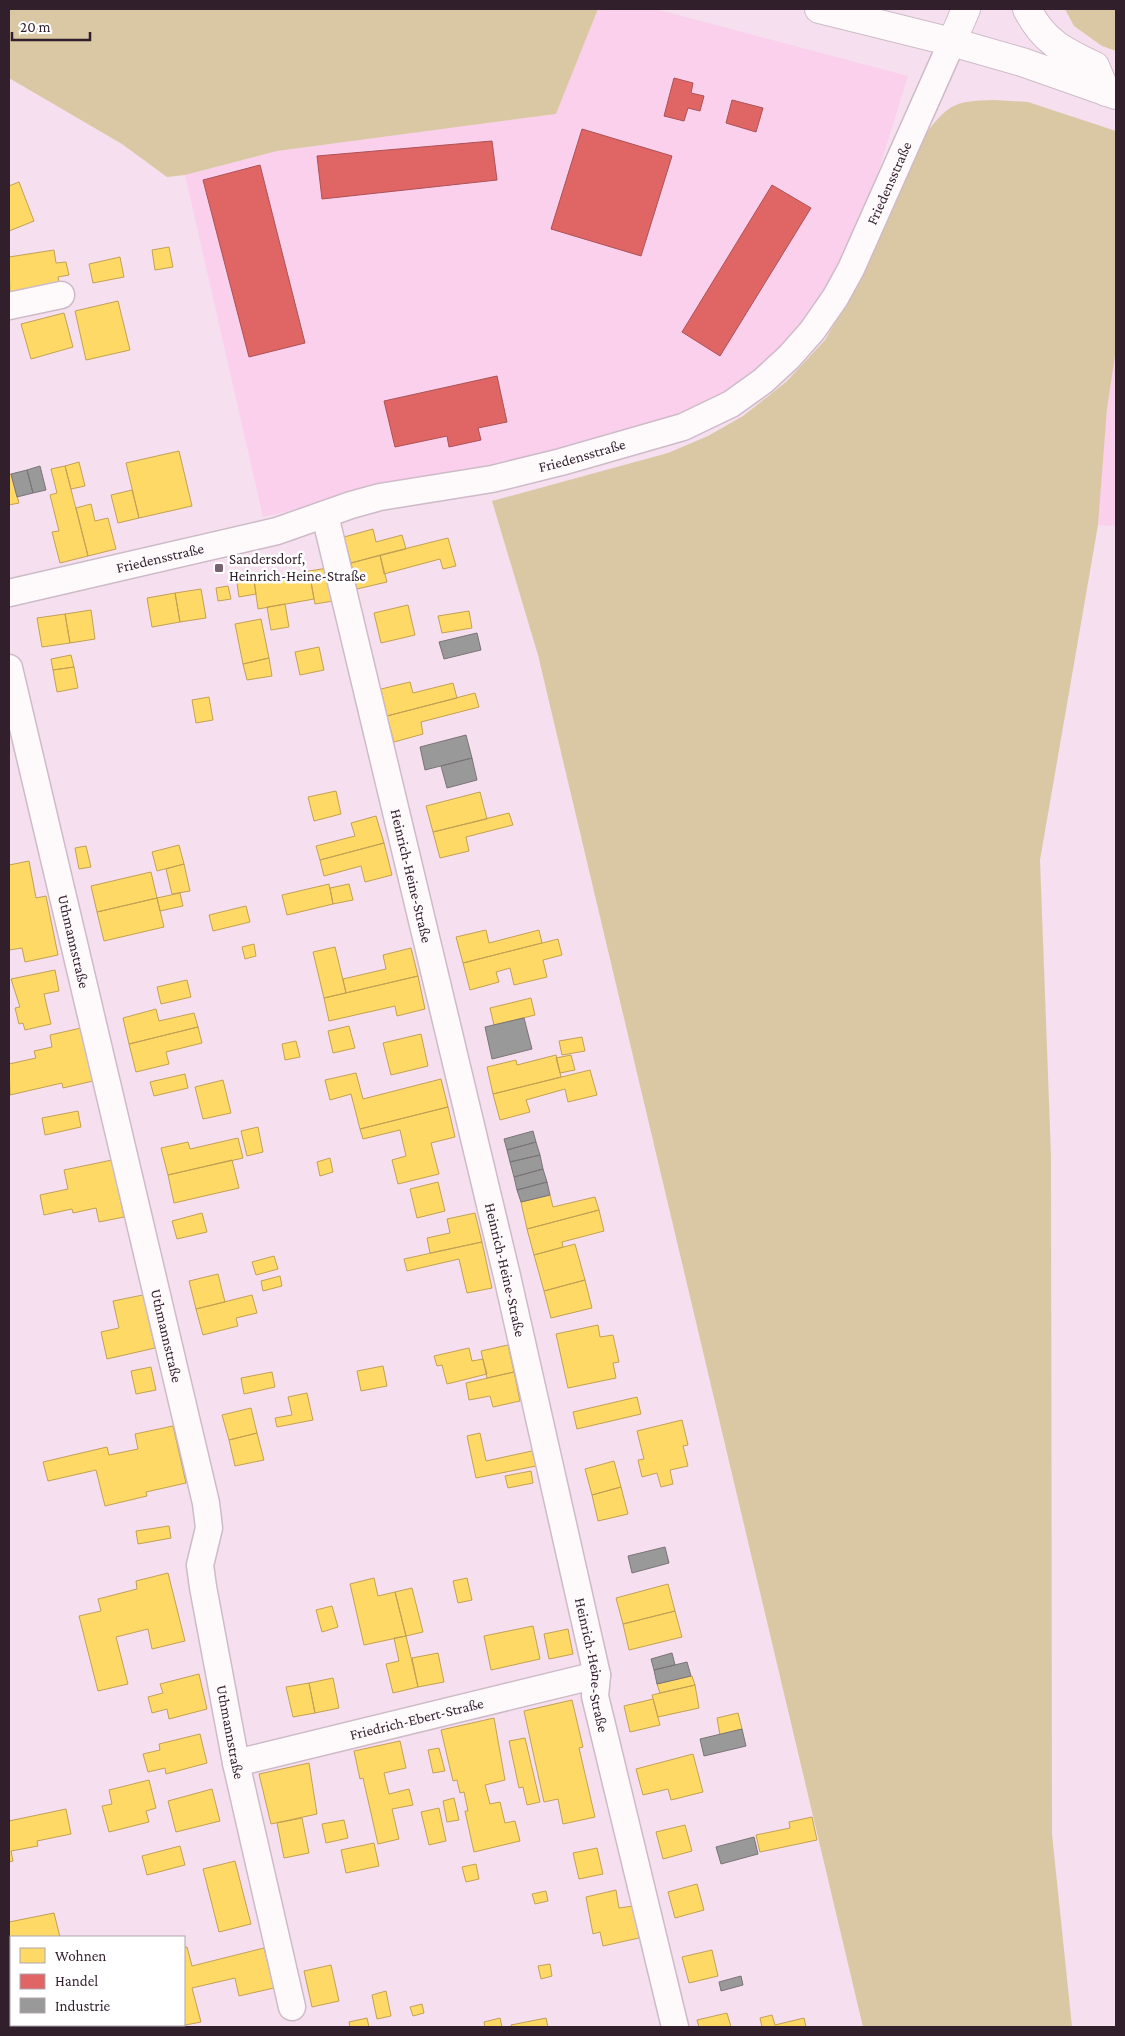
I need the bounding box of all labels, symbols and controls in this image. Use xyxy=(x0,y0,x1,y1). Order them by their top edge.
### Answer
scale bar xyxy=(12,10,90,42)
text: 20 m xyxy=(20,19,51,35)
street label: Friedensstraße xyxy=(864,139,915,227)
street label: Friedensstraße xyxy=(537,436,628,475)
street label: Friedensstraße xyxy=(115,540,206,576)
place label: Sandersdorf, Heinrich-Heine-Straße xyxy=(229,551,366,584)
marker: Sandersdorf, Heinrich-Heine-Straße xyxy=(213,562,225,574)
street label: Heinrich-Heine-Straße xyxy=(388,807,435,945)
street label: Uthmannstraße xyxy=(55,893,92,990)
street label: Heinrich-Heine-Straße xyxy=(482,1201,529,1339)
street label: Uthmannstraße xyxy=(148,1287,185,1384)
street label: Heinrich-Heine-Straße xyxy=(572,1596,612,1734)
street label: Uthmannstraße xyxy=(214,1684,248,1781)
street label: Friedrich-Ebert-Straße xyxy=(348,1695,486,1743)
legend xyxy=(10,1936,185,2026)
text: Wohnen xyxy=(55,1948,106,1964)
text: Handel xyxy=(55,1973,98,1989)
text: Industrie xyxy=(55,1998,111,2014)

